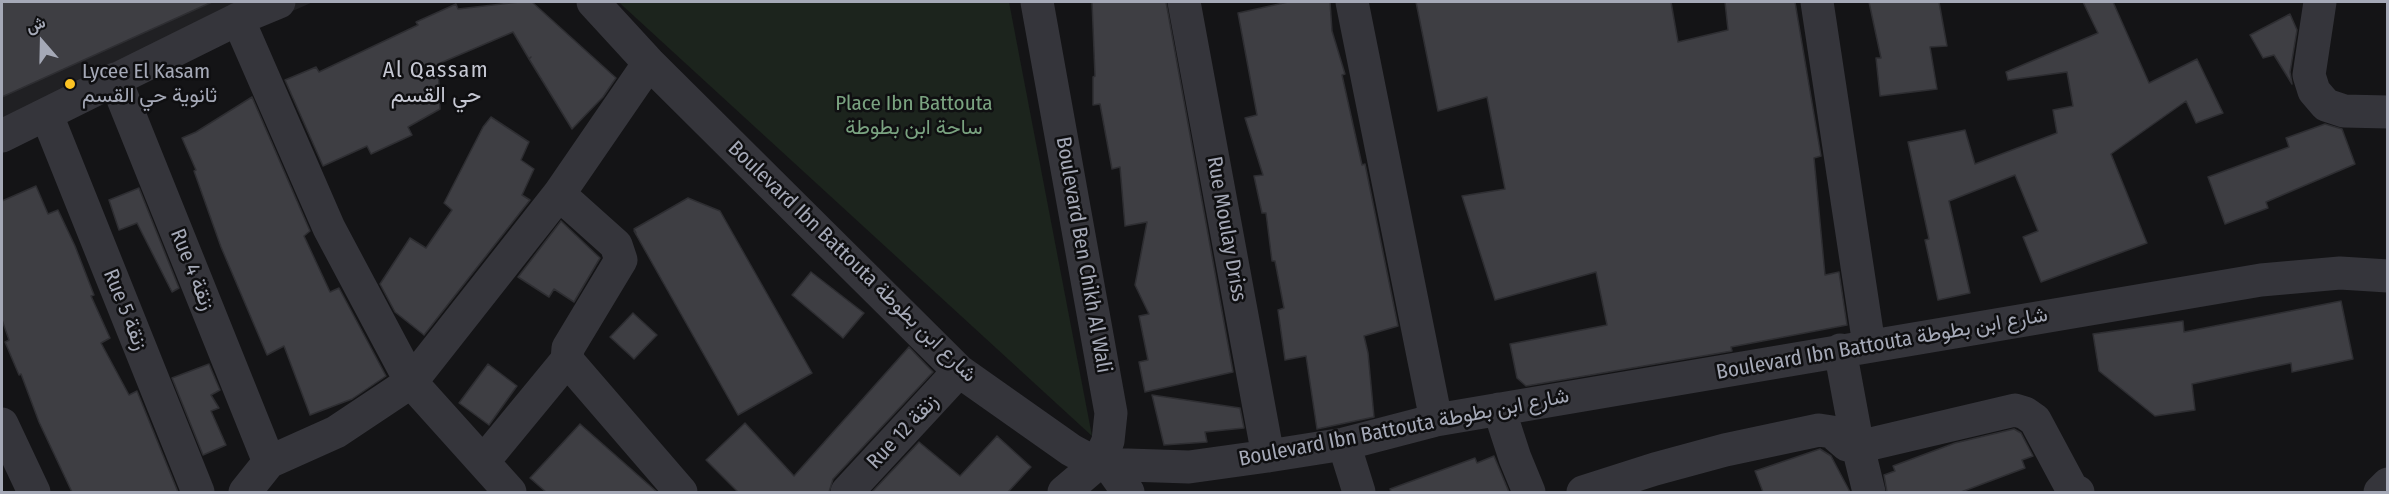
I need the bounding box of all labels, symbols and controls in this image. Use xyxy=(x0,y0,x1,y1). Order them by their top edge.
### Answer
north arrow xyxy=(12,12,72,72)
text: ش xyxy=(23,12,48,37)
district label: Al Qassam حي القسم xyxy=(383,58,489,110)
place label: Lycee El Kasam ثانوية حي القسم xyxy=(82,59,217,109)
marker: Lycee El Kasam ثانوية حي القسم xyxy=(63,77,77,91)
park label: Place Ibn Battouta ساحة ابن بطوطة xyxy=(835,91,993,141)
street label: Boulevard Ben Chikh Al Wali xyxy=(1050,135,1116,375)
street label: Boulevard Ibn Battouta شارع ابن بطوطة xyxy=(722,136,982,388)
street label: Rue Moulay Driss xyxy=(1201,154,1251,304)
street label: Rue 4 زنقة xyxy=(164,225,220,315)
street label: Rue 5 زنقة xyxy=(97,266,153,354)
street label: Boulevard Ibn Battouta شارع ابن بطوطة xyxy=(1714,302,2050,386)
street label: Boulevard Ibn Battouta شارع ابن بطوطة xyxy=(1237,384,1571,472)
street label: Rue 12 زنقة xyxy=(862,389,944,475)

